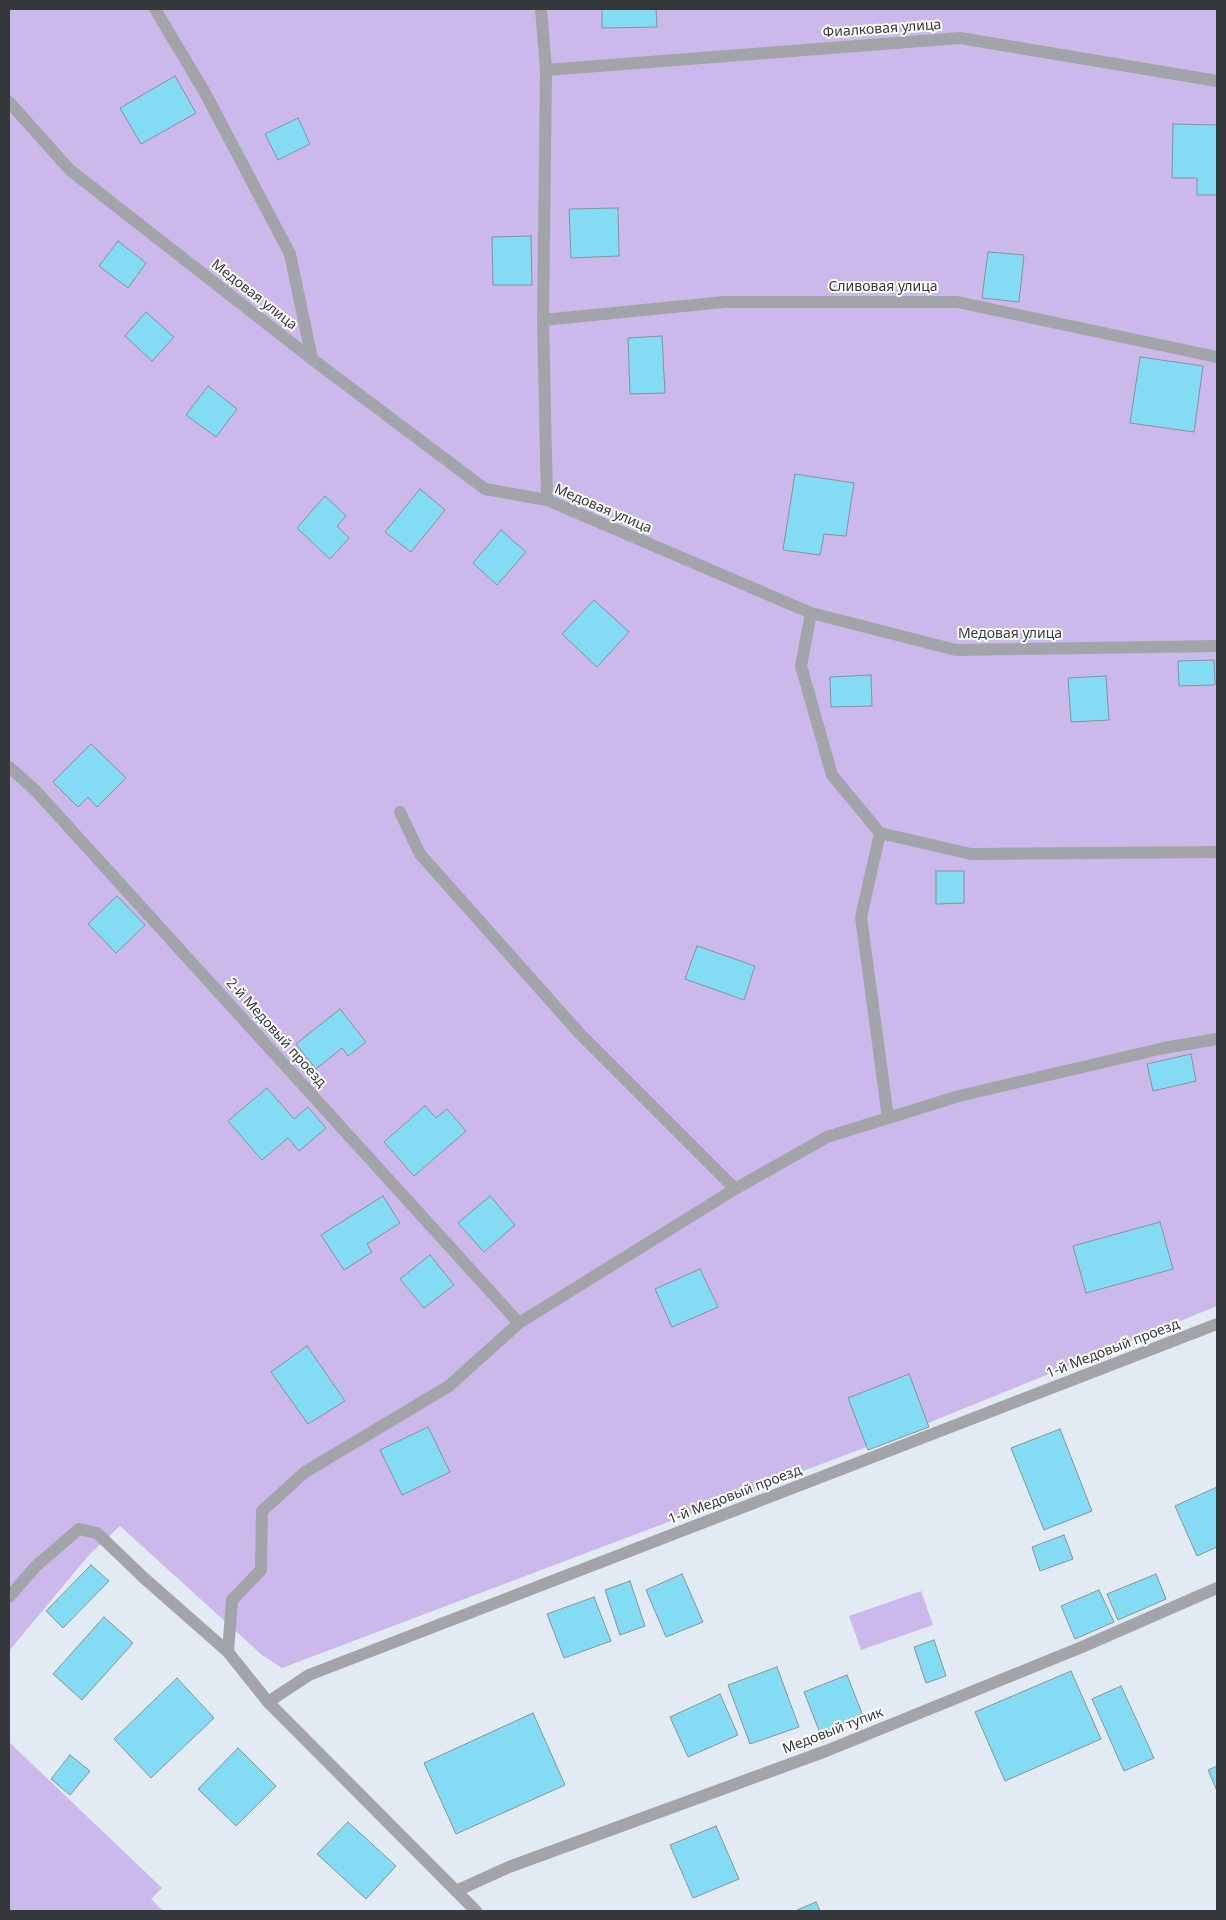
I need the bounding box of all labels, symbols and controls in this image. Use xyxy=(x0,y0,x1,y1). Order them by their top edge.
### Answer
street label: Фиалковая улица xyxy=(822,16,942,42)
street label: Медовая улица xyxy=(208,256,300,334)
street label: Сливовая улица xyxy=(828,279,938,295)
street label: Медовая улица xyxy=(552,481,654,537)
street label: Медовая улица xyxy=(958,626,1062,642)
street label: 2-й Медовый проезд xyxy=(223,975,329,1091)
street label: 1-й Медовый проезд xyxy=(1044,1316,1182,1382)
street label: 1-й Медовый проезд xyxy=(666,1462,804,1528)
street label: Медовый тупик xyxy=(780,1704,886,1758)

